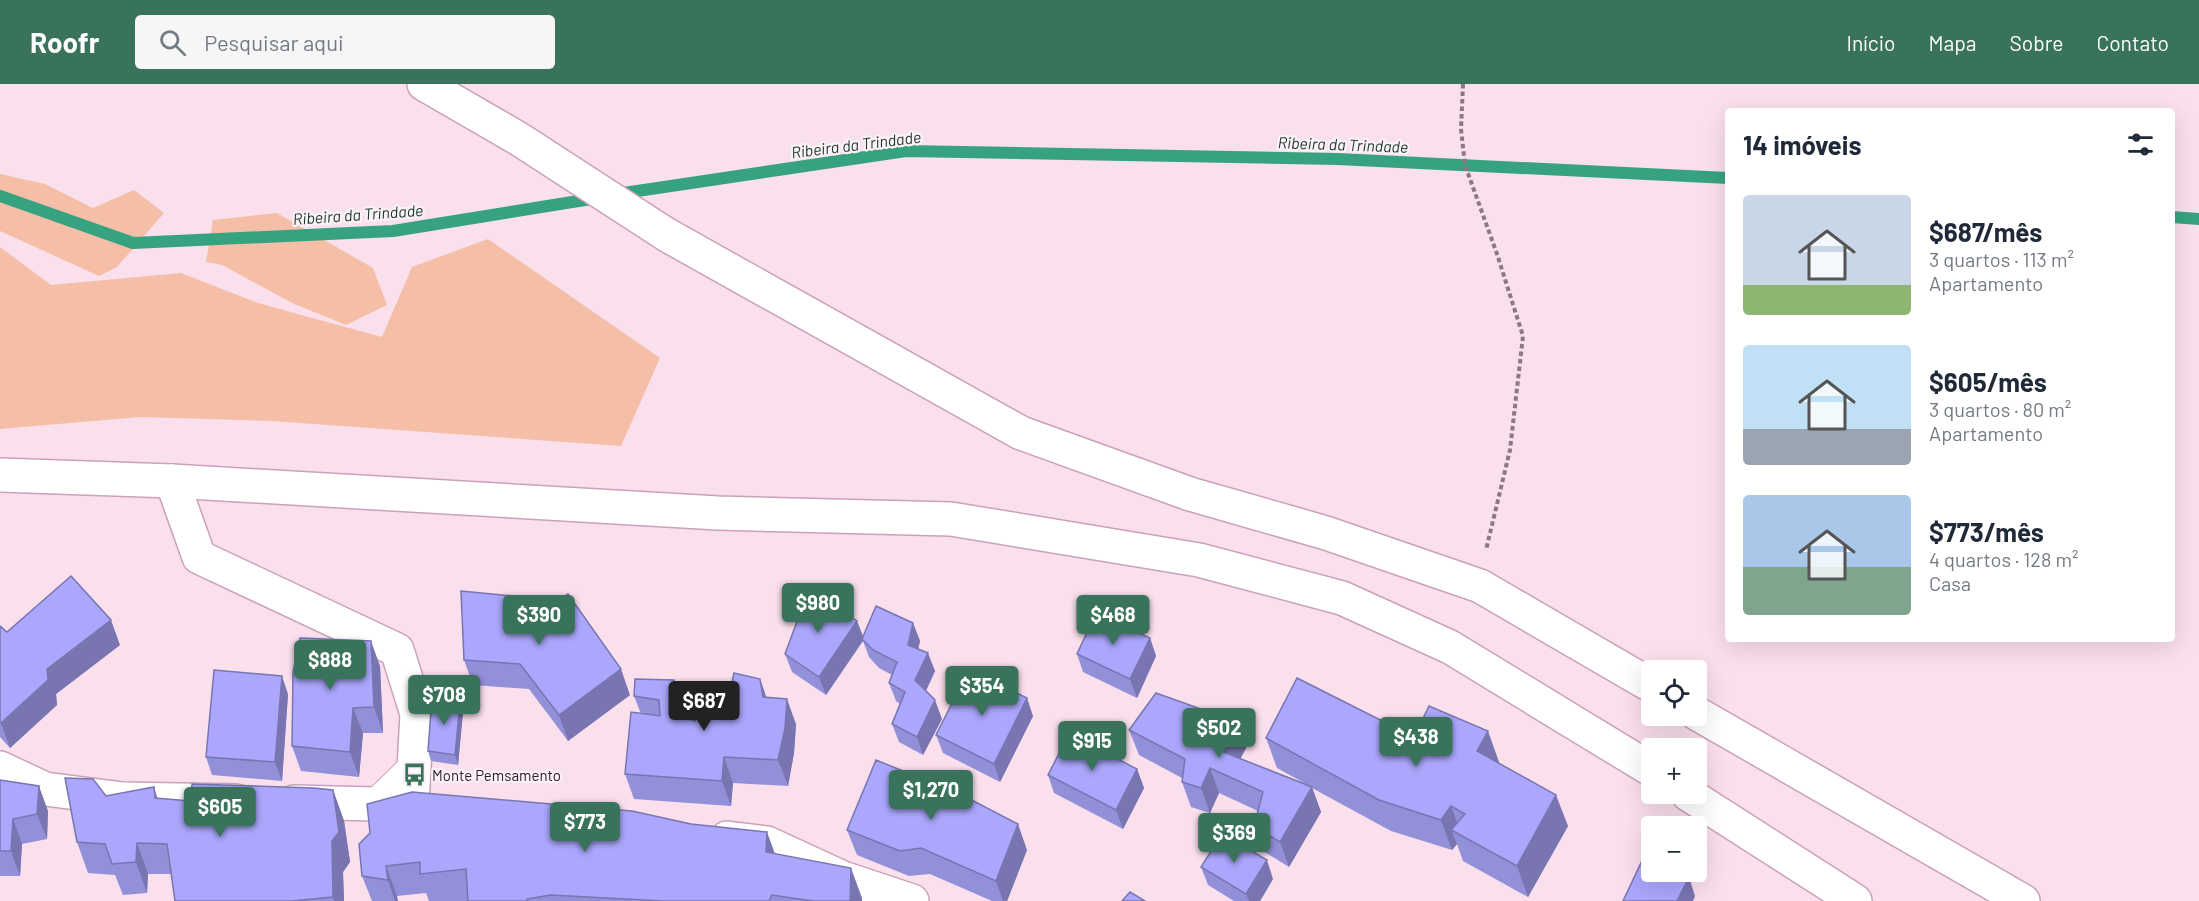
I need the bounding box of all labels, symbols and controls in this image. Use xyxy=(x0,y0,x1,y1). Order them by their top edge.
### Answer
search box xyxy=(135,15,555,69)
text: Roofr xyxy=(30,25,99,59)
icon: search xyxy=(156,26,189,59)
text: Pesquisar aqui xyxy=(204,29,344,55)
text: Início xyxy=(1847,30,1895,55)
text: Mapa xyxy=(1928,30,1977,55)
text: Sobre xyxy=(2010,30,2063,55)
text: Contato xyxy=(2096,30,2169,55)
water label: Ribeira da Trindade xyxy=(790,127,922,161)
icon: filters xyxy=(2124,128,2157,161)
text: 14 imóveis xyxy=(1743,129,1861,160)
water label: Ribeira da Trindade xyxy=(1277,132,1409,156)
water label: Ribeira da Trindade xyxy=(292,200,424,228)
text: $687/mês xyxy=(1929,216,2042,247)
icon: home xyxy=(1791,219,1863,291)
text: 3 quartos · 113 m² xyxy=(1929,247,2074,271)
text: Apartamento xyxy=(1929,271,2043,295)
text: $605/mês xyxy=(1929,366,2047,397)
icon: home xyxy=(1791,369,1863,441)
text: 3 quartos · 80 m² xyxy=(1929,397,2071,421)
text: Apartamento xyxy=(1929,421,2043,445)
text: $773/mês xyxy=(1929,516,2044,547)
icon: home xyxy=(1791,519,1863,591)
text: 4 quartos · 128 m² xyxy=(1929,547,2078,571)
text: Casa xyxy=(1929,571,1971,595)
pin: $980 xyxy=(782,583,854,634)
text: $980 xyxy=(796,590,840,614)
pin: $390 xyxy=(503,595,575,646)
pin: $468 xyxy=(1077,595,1149,646)
text: $390 xyxy=(517,602,561,626)
text: $468 xyxy=(1090,602,1136,626)
pin: $888 xyxy=(294,640,366,691)
text: $888 xyxy=(308,647,352,671)
map controls xyxy=(1641,660,1707,882)
button: locate xyxy=(1641,660,1707,726)
pin: $354 xyxy=(946,666,1018,717)
text: $354 xyxy=(959,673,1005,697)
pin: $708 xyxy=(408,675,480,726)
pin: $687 xyxy=(668,681,740,732)
text: $708 xyxy=(422,682,466,706)
text: $687 xyxy=(683,688,725,712)
pin: $502 xyxy=(1183,708,1255,759)
text: $502 xyxy=(1197,715,1241,739)
pin: $438 xyxy=(1380,717,1452,768)
pin: $915 xyxy=(1056,721,1128,772)
text: $438 xyxy=(1393,724,1439,748)
text: $915 xyxy=(1072,728,1112,752)
button: + xyxy=(1641,738,1707,804)
bus stop icon: Monte Pemsamento xyxy=(401,762,427,788)
place label: Monte Pemsamento xyxy=(432,766,561,784)
pin: $1,270 xyxy=(882,770,980,821)
text: $1,270 xyxy=(903,777,959,801)
pin: $605 xyxy=(184,787,256,838)
text: $605 xyxy=(198,794,242,818)
pin: $773 xyxy=(549,802,621,853)
text: $773 xyxy=(564,809,606,833)
pin: $369 xyxy=(1198,813,1270,864)
button: − xyxy=(1641,816,1707,882)
text: $369 xyxy=(1212,820,1256,844)

